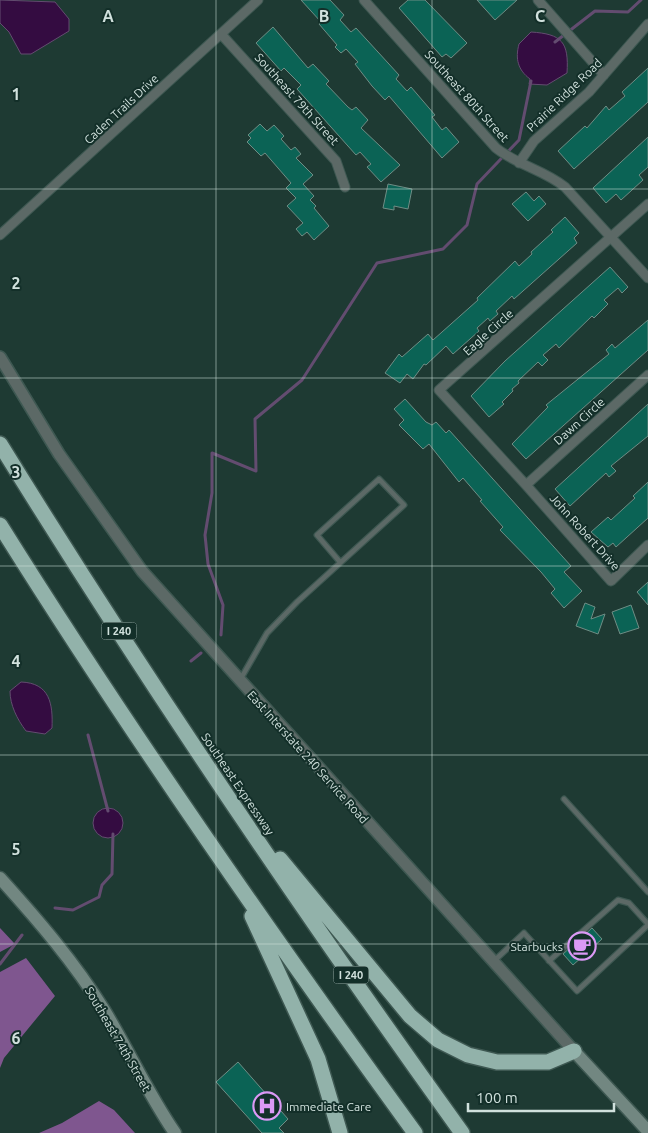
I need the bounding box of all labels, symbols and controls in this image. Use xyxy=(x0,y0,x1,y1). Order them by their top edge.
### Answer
text: A xyxy=(102,7,114,25)
text: B xyxy=(319,7,329,25)
text: C xyxy=(535,7,545,25)
street label: Southeast 80th Street xyxy=(423,48,512,145)
street label: Southeast 79th Street xyxy=(253,51,342,148)
street label: Prairie Ridge Road xyxy=(524,56,604,134)
street label: Caden Trails Drive xyxy=(81,71,161,147)
text: 1 xyxy=(11,85,21,103)
text: 2 xyxy=(11,274,21,292)
street label: Eagle Circle xyxy=(460,306,516,358)
street label: Dawn Circle xyxy=(551,395,607,447)
text: 3 xyxy=(11,463,21,481)
street label: John Robert Drive xyxy=(547,491,623,573)
road number: I 240 xyxy=(102,622,136,640)
text: 4 xyxy=(11,652,21,670)
street label: East Interstate 240 Service Road xyxy=(245,688,371,826)
street label: Southeast Expressway xyxy=(199,731,277,838)
text: 5 xyxy=(11,840,21,858)
cafe icon: Starbucks xyxy=(567,931,597,961)
place label: Starbucks xyxy=(511,940,563,953)
road number: I 240 xyxy=(334,966,368,984)
street label: Southeast 74th Street xyxy=(83,984,153,1094)
text: 6 xyxy=(11,1029,21,1047)
scale bar xyxy=(468,1080,614,1112)
text: 100 m xyxy=(476,1089,518,1106)
hospital icon: Immediate Care xyxy=(252,1091,282,1121)
place label: Immediate Care xyxy=(286,1100,371,1113)

